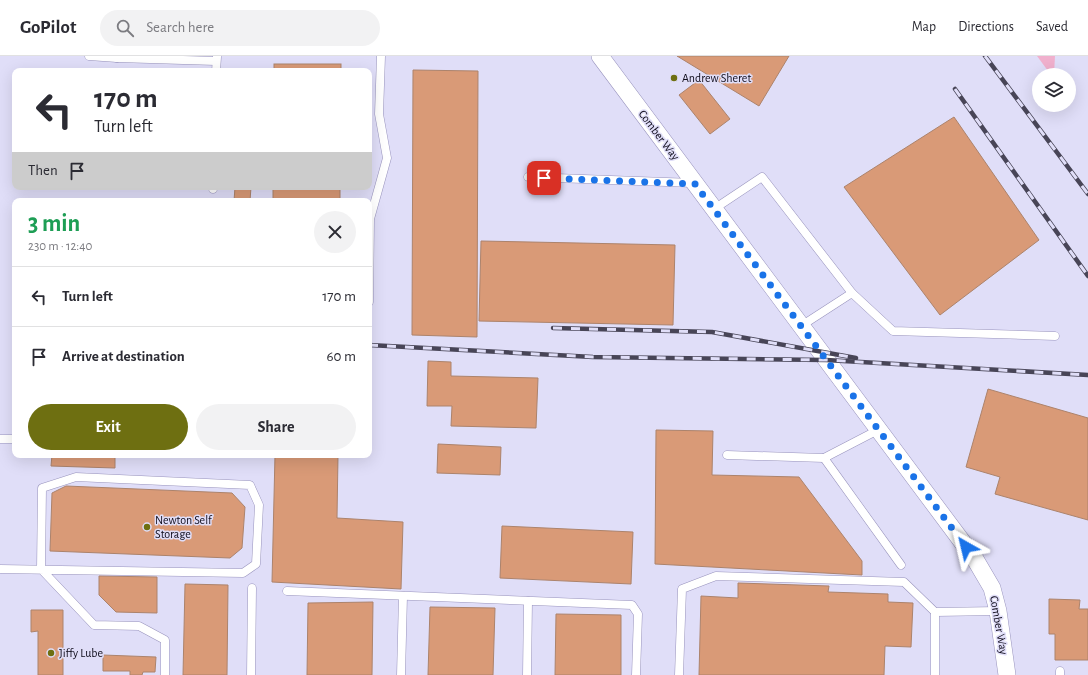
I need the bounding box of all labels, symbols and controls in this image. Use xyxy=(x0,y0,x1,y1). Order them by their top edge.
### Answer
search box xyxy=(100,10,380,46)
icon: search xyxy=(114,17,136,39)
text: GoPilot xyxy=(20,18,76,37)
text: Search here xyxy=(146,20,214,35)
text: Map xyxy=(912,20,936,34)
text: Directions xyxy=(958,20,1014,34)
text: Saved xyxy=(1036,20,1068,34)
map controls xyxy=(1032,68,1076,112)
button: layers xyxy=(1032,68,1076,112)
place label: Andrew Sheret xyxy=(682,72,751,84)
marker: Andrew Sheret xyxy=(669,73,679,83)
icon: left xyxy=(28,84,80,136)
text: 170 m xyxy=(94,85,158,113)
street label: Comber Way xyxy=(636,108,682,163)
text: Turn left xyxy=(94,118,153,136)
icon: arrive xyxy=(66,160,88,182)
pin xyxy=(527,161,561,195)
text: Then xyxy=(28,163,58,178)
icon: arrive xyxy=(533,167,555,189)
button: close xyxy=(314,211,356,253)
text: 3 min xyxy=(28,212,80,236)
text: 230 m · 12:40 xyxy=(28,240,92,253)
icon: left xyxy=(28,286,50,308)
text: Turn left xyxy=(62,289,113,304)
text: 170 m xyxy=(322,289,356,304)
icon: arrive xyxy=(28,346,50,368)
text: Arrive at destination xyxy=(62,349,185,364)
text: 60 m xyxy=(327,349,356,364)
button: Exit xyxy=(28,404,188,450)
button: Share xyxy=(196,404,356,450)
place label: Newton Self Storage xyxy=(155,514,213,540)
marker: Newton Self Storage xyxy=(142,522,152,532)
position arrow xyxy=(945,526,987,568)
street label: Comber Way xyxy=(987,595,1010,656)
place label: Jiffy Lube xyxy=(59,647,103,660)
marker: Jiffy Lube xyxy=(46,648,56,658)

